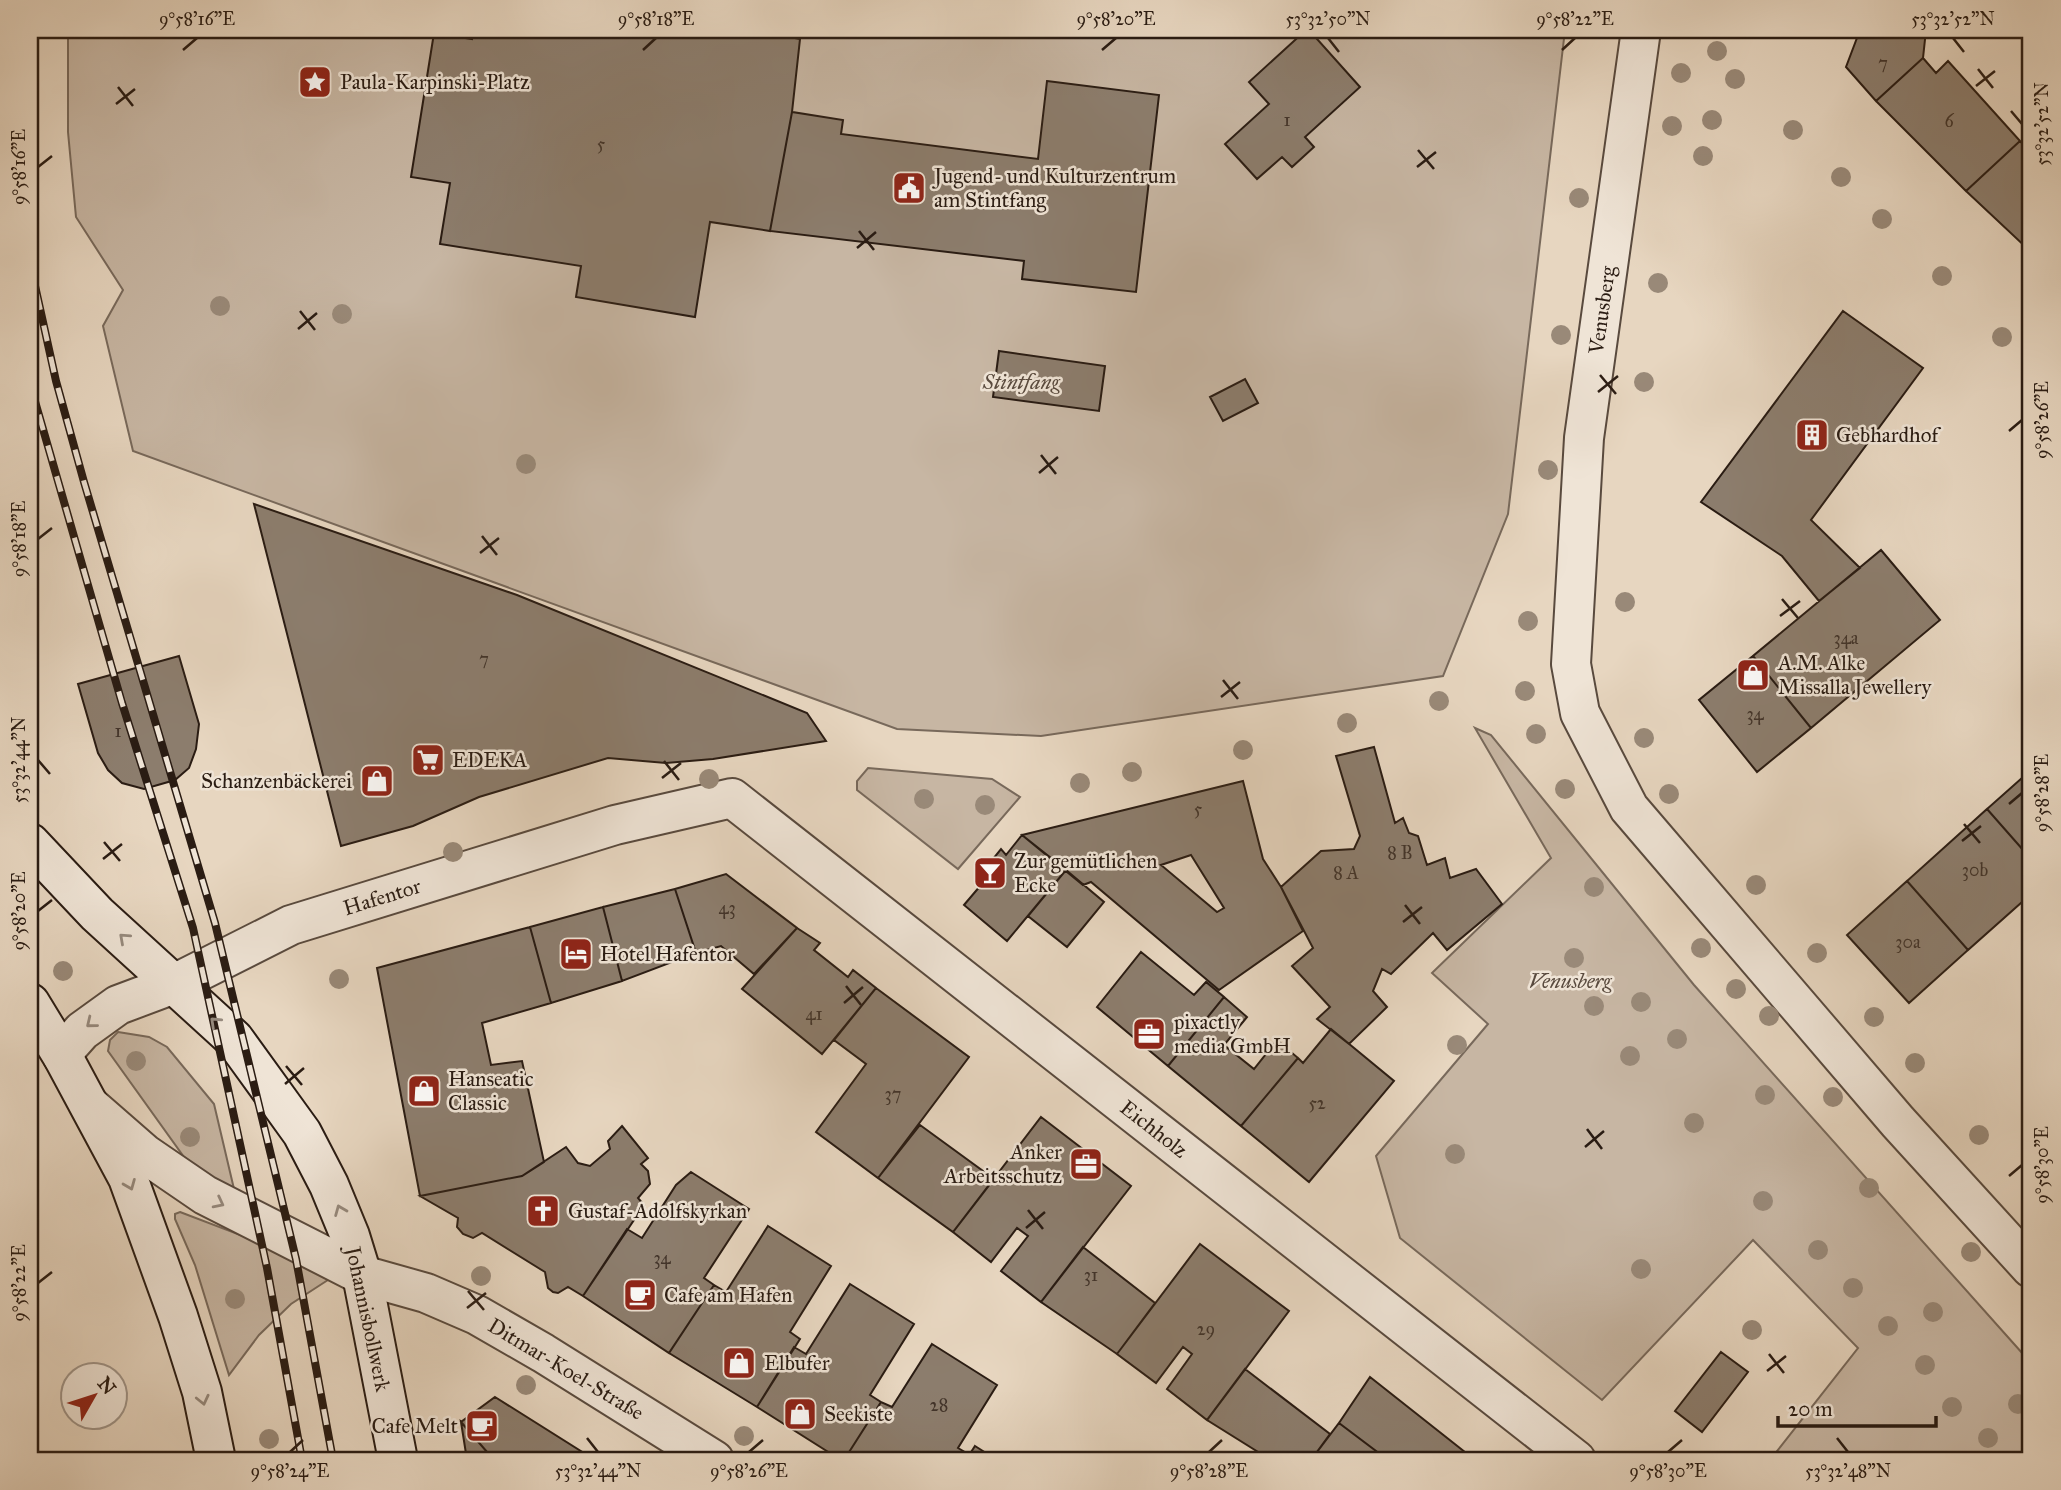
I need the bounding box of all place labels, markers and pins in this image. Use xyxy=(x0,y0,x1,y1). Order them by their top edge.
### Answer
place icon: Paula-Karpinski-Platz xyxy=(296,63,334,101)
place label: Paula-Karpinski-Platz xyxy=(340,69,530,95)
place label: Jugend- und Kulturzentrum am Stintfang xyxy=(932,163,1177,213)
public building icon: Jugend- und Kulturzentrum am Stintfang xyxy=(890,169,928,207)
building icon: Gebhardhof xyxy=(1793,416,1831,454)
place label: Gebhardhof xyxy=(1836,422,1941,448)
place label: A.M. Alke Missalla Jewellery xyxy=(1777,650,1932,700)
shop icon: A.M. Alke Missalla Jewellery xyxy=(1734,656,1772,694)
supermarket icon: EDEKA xyxy=(409,741,447,779)
place label: EDEKA xyxy=(452,747,527,773)
shop icon: Schanzenbäckerei xyxy=(358,762,396,800)
place label: Schanzenbäckerei xyxy=(201,768,352,794)
place label: Zur gemütlichen Ecke xyxy=(1014,848,1157,898)
bar icon: Zur gemütlichen Ecke xyxy=(971,854,1009,892)
hotel icon: Hotel Hafentor xyxy=(557,935,595,973)
place label: Hotel Hafentor xyxy=(600,941,735,967)
place label: pixactly media GmbH xyxy=(1173,1009,1291,1059)
office icon: pixactly media GmbH xyxy=(1130,1015,1168,1053)
place label: Hanseatic Classic xyxy=(448,1066,534,1116)
shop icon: Hanseatic Classic xyxy=(405,1072,443,1110)
place label: Anker Arbeitsschutz xyxy=(943,1139,1062,1189)
office icon: Anker Arbeitsschutz xyxy=(1067,1145,1105,1183)
church icon: Gustaf-Adolfskyrkan xyxy=(524,1192,562,1230)
place label: Gustaf-Adolfskyrkan xyxy=(568,1198,747,1224)
cafe icon: Cafe am Hafen xyxy=(621,1276,659,1314)
place label: Cafe am Hafen xyxy=(664,1282,792,1308)
shop icon: Elbufer xyxy=(720,1344,758,1382)
place label: Elbufer xyxy=(764,1350,830,1376)
shop icon: Seekiste xyxy=(781,1395,819,1433)
place label: Seekiste xyxy=(824,1401,893,1427)
cafe icon: Cafe Melt xyxy=(463,1407,501,1445)
place label: Cafe Melt xyxy=(371,1413,459,1439)

